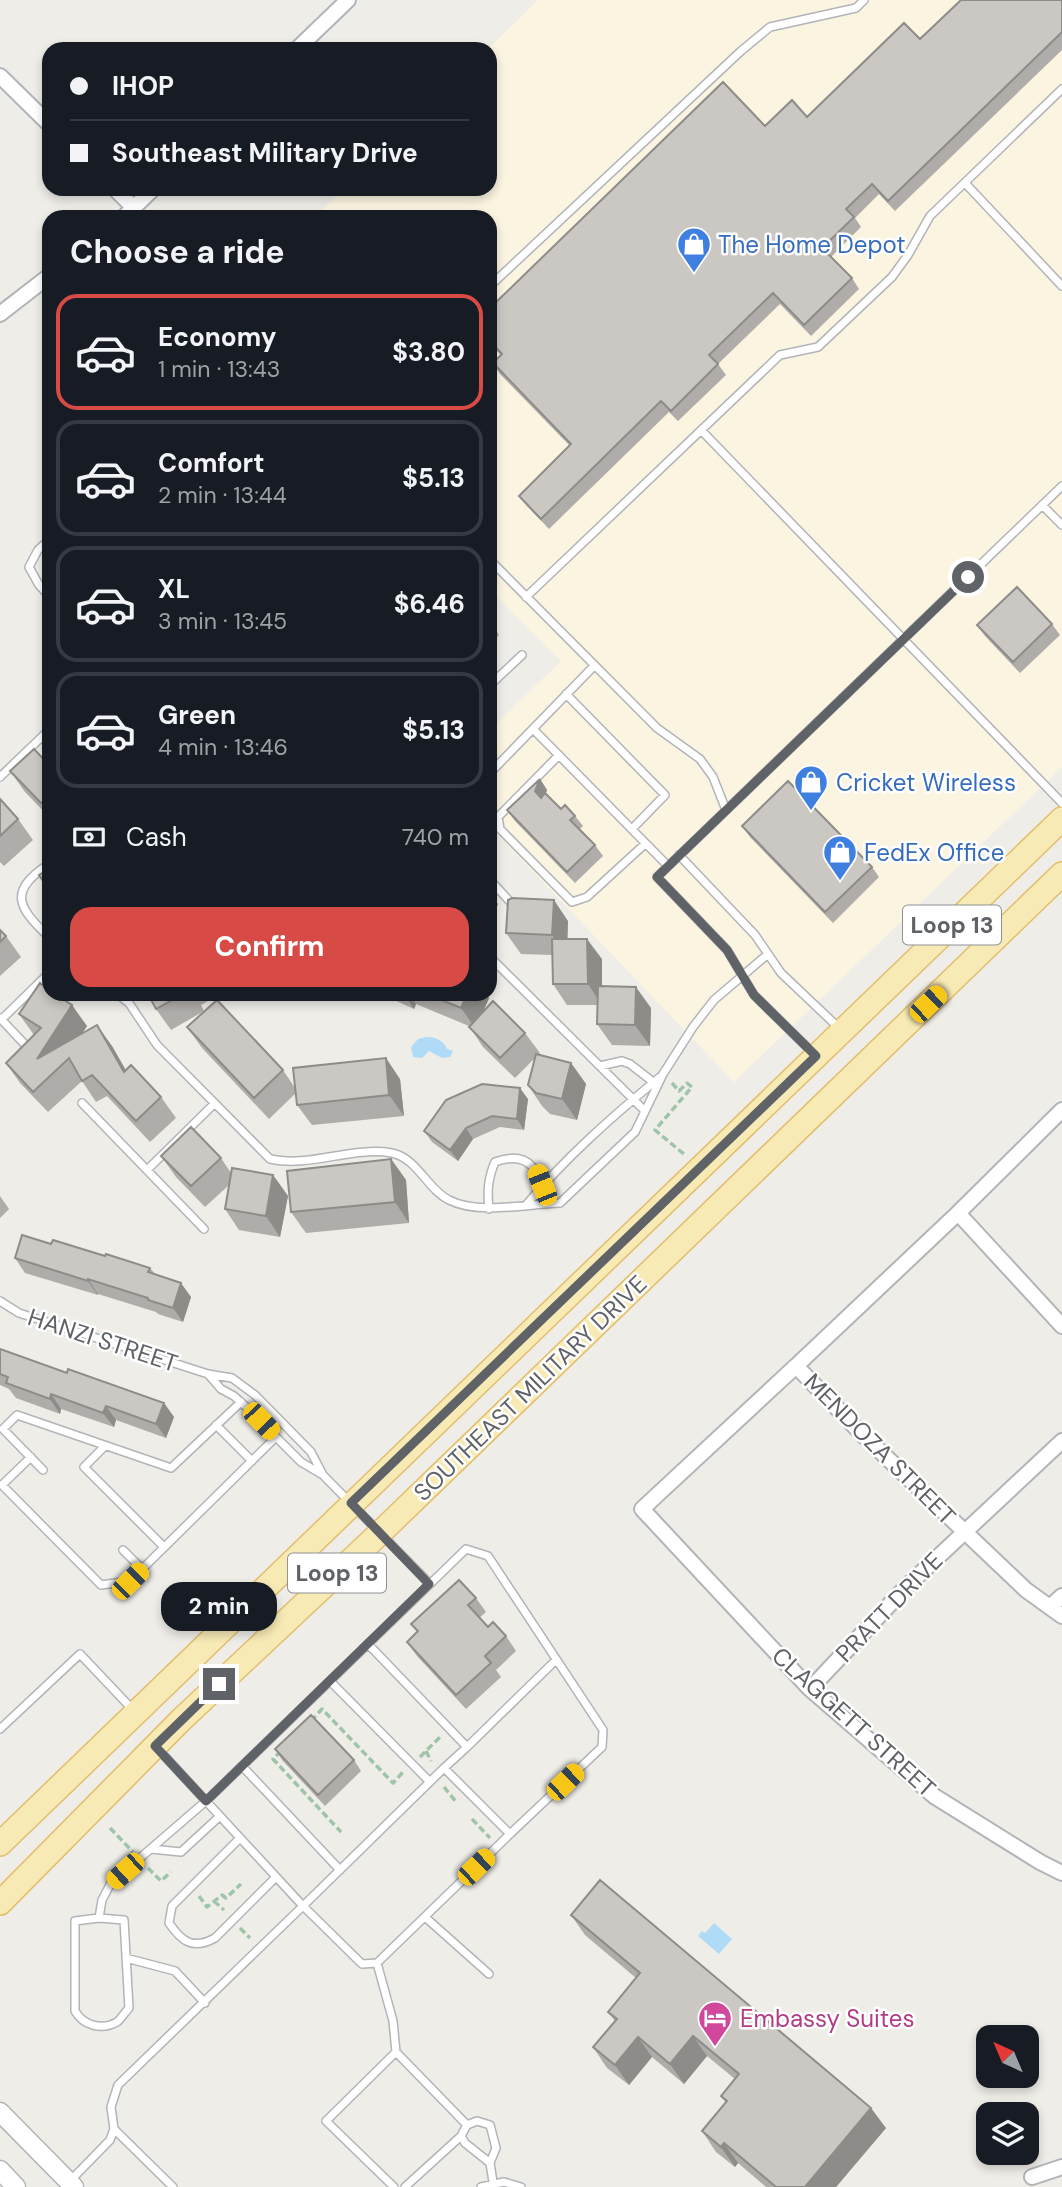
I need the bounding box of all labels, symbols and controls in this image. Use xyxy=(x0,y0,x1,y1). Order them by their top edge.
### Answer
text: IHOP xyxy=(112,69,174,103)
text: Southeast Military Drive xyxy=(112,136,418,170)
shop icon: The Home Depot xyxy=(675,225,713,274)
place label: The Home Depot xyxy=(718,229,906,260)
text: Choose a ride xyxy=(70,231,285,273)
text: Economy xyxy=(158,320,276,354)
icon: car xyxy=(74,321,137,384)
text: $3.80 xyxy=(392,335,465,369)
text: 1 min · 13:43 xyxy=(158,354,280,384)
text: Comfort xyxy=(158,446,264,480)
icon: car xyxy=(74,447,137,510)
text: $5.13 xyxy=(402,461,465,495)
text: 2 min · 13:44 xyxy=(158,480,287,510)
route start xyxy=(952,561,984,593)
text: XL xyxy=(158,572,190,606)
icon: car xyxy=(74,573,137,636)
text: $6.46 xyxy=(394,587,465,621)
text: 3 min · 13:45 xyxy=(158,606,287,636)
text: Green xyxy=(158,698,236,732)
icon: car xyxy=(74,699,137,762)
text: $5.13 xyxy=(402,713,465,747)
text: 4 min · 13:46 xyxy=(158,732,288,762)
shop icon: Cricket Wireless xyxy=(792,763,830,812)
place label: Cricket Wireless xyxy=(836,767,1016,798)
icon: cash xyxy=(70,818,108,856)
text: Cash xyxy=(126,820,187,854)
text: 740 m xyxy=(402,822,469,852)
shop icon: FedEx Office xyxy=(821,833,859,882)
place label: FedEx Office xyxy=(864,837,1004,868)
road number: Loop 13 xyxy=(903,906,1001,944)
button: Confirm xyxy=(70,907,469,987)
car xyxy=(906,982,951,1026)
car xyxy=(525,1162,560,1208)
street label: SOUTHEAST MILITARY DRIVE xyxy=(407,1268,653,1508)
street label: HANZI STREET xyxy=(24,1301,182,1379)
street label: MENDOZA STREET xyxy=(797,1366,963,1532)
car xyxy=(239,1399,284,1443)
street label: PRATT DRIVE xyxy=(829,1545,949,1669)
road number: Loop 13 xyxy=(288,1554,386,1592)
car xyxy=(108,1559,153,1603)
callout: 2 min xyxy=(161,1582,277,1632)
text: 2 min xyxy=(189,1591,249,1621)
street label: CLAGGETT STREET xyxy=(766,1640,942,1804)
route end xyxy=(203,1668,235,1700)
car xyxy=(543,1760,588,1804)
car xyxy=(454,1845,499,1889)
car xyxy=(103,1849,148,1893)
hotel icon: Embassy Suites xyxy=(696,1999,734,2048)
place label: Embassy Suites xyxy=(740,2003,915,2034)
north arrow xyxy=(976,2025,1040,2088)
map controls xyxy=(976,2025,1039,2165)
button: layers xyxy=(976,2102,1039,2165)

